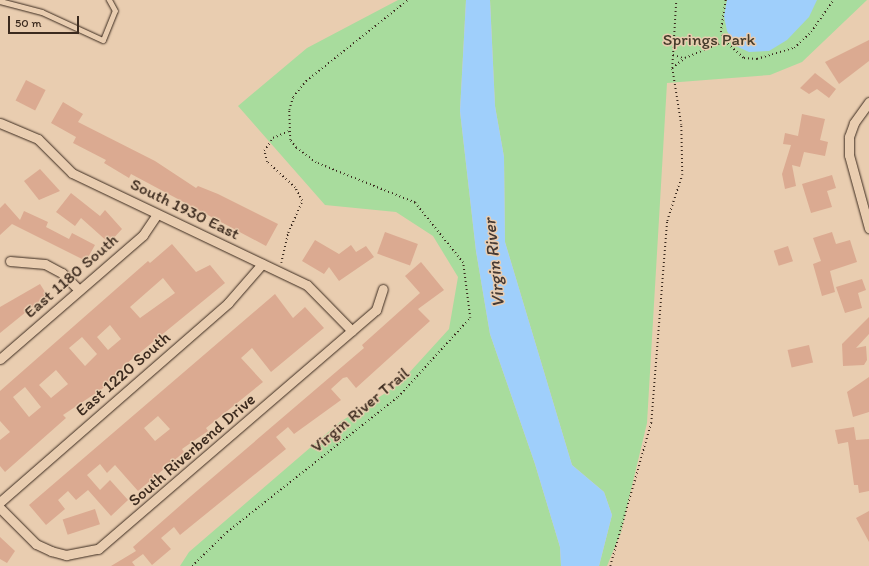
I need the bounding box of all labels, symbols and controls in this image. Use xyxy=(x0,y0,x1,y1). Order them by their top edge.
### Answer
scale bar xyxy=(10,8,81,34)
text: 50 m xyxy=(15,16,41,30)
park label: Springs Park xyxy=(663,30,755,50)
street label: South 1930 East xyxy=(127,174,243,244)
water label: Virgin River xyxy=(479,217,509,309)
street label: East 1180 South xyxy=(20,230,122,322)
street label: East 1220 South xyxy=(72,327,174,421)
street label: Virgin River Trail xyxy=(307,363,413,457)
street label: South Riverbend Drive xyxy=(124,389,260,511)

